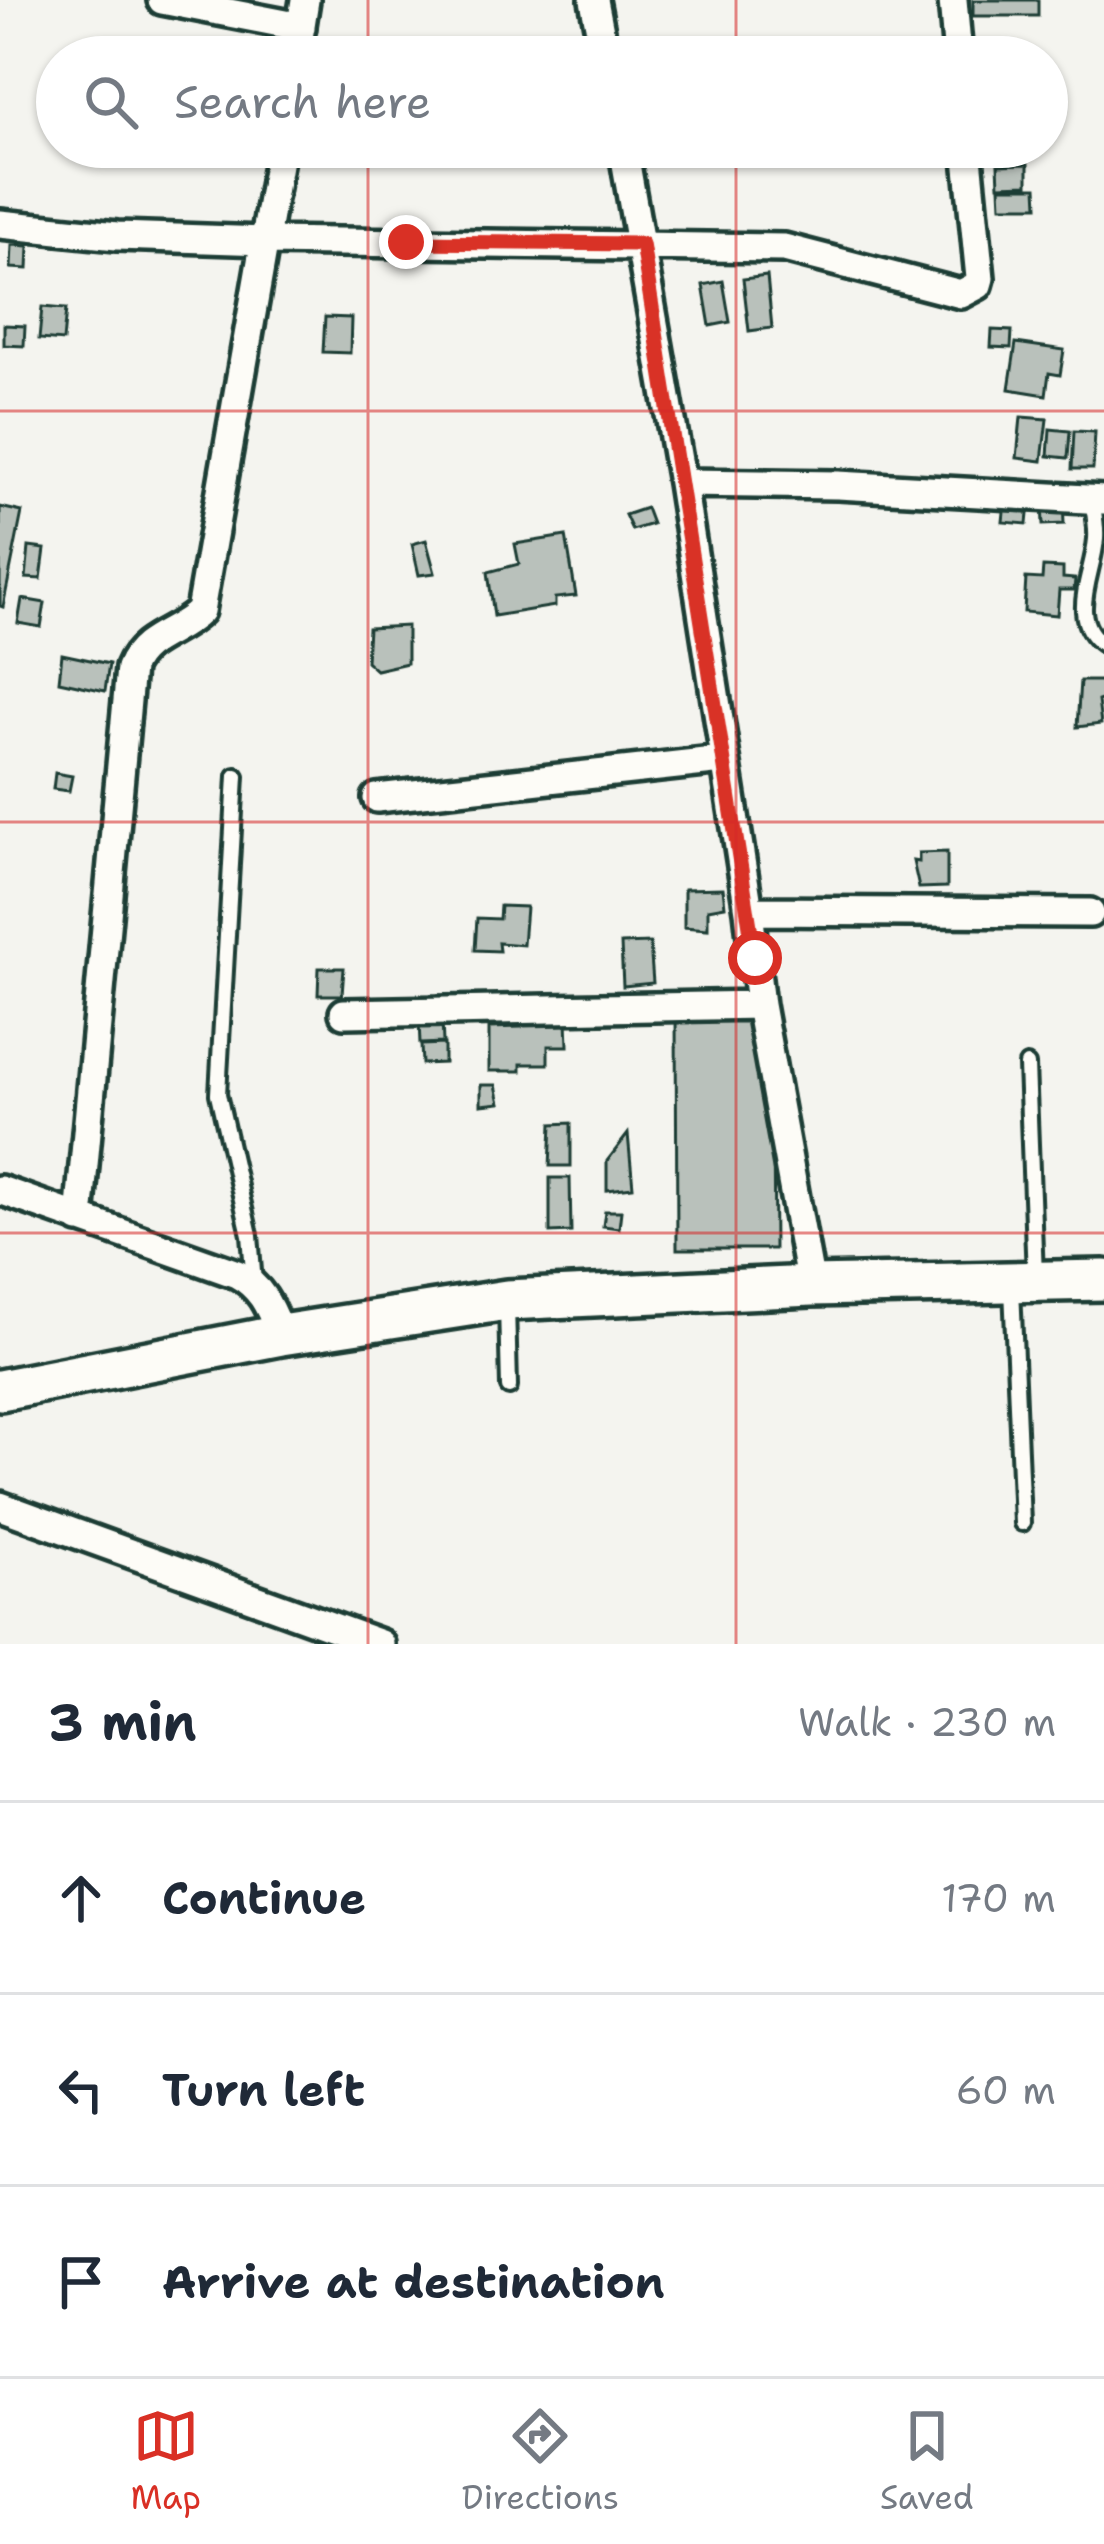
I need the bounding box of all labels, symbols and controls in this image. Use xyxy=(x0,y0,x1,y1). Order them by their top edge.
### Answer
search box xyxy=(36,36,1068,168)
icon: search xyxy=(78,69,144,135)
text: Search here xyxy=(174,72,431,132)
route end xyxy=(379,215,433,269)
route start xyxy=(728,931,782,985)
text: 3 min xyxy=(48,1688,197,1756)
text: Walk · 230 m xyxy=(798,1696,1056,1748)
icon: ahead xyxy=(48,1865,114,1931)
text: Continue xyxy=(162,1868,366,1928)
text: 170 m xyxy=(941,1872,1056,1924)
icon: left xyxy=(48,2057,114,2123)
text: Turn left xyxy=(162,2060,365,2120)
text: 60 m xyxy=(956,2064,1056,2116)
icon: arrive xyxy=(48,2249,114,2315)
text: Arrive at destination xyxy=(162,2252,665,2312)
tab: Map xyxy=(130,2403,201,2520)
tab: Directions xyxy=(462,2403,619,2520)
tab: Saved xyxy=(880,2403,974,2520)

